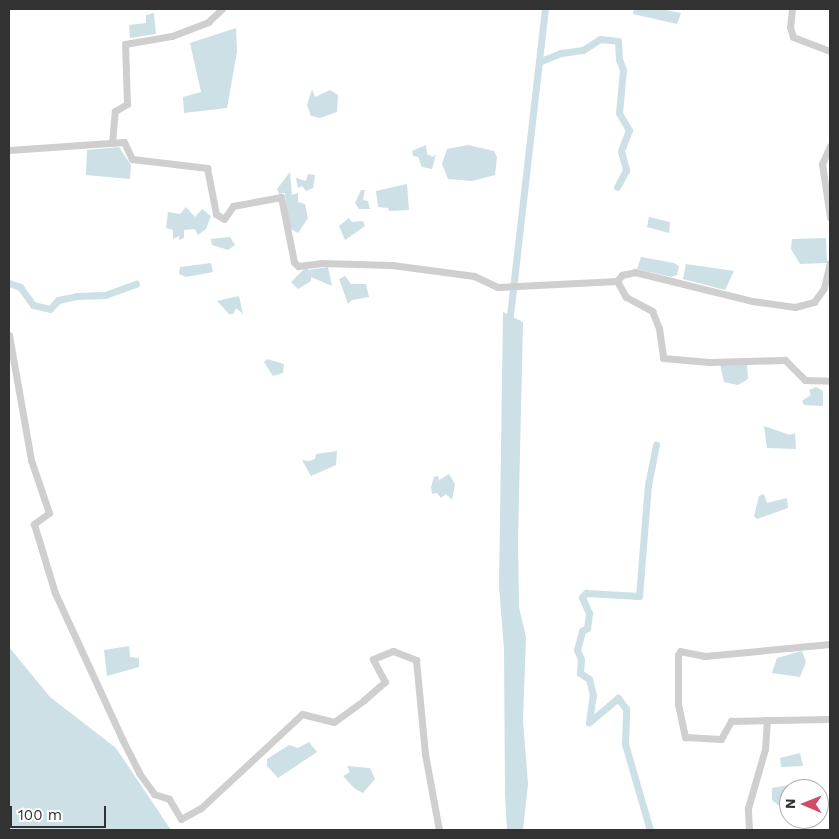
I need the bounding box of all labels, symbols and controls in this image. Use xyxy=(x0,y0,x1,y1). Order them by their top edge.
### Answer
north arrow xyxy=(779,779,829,829)
scale bar xyxy=(12,796,109,828)
text: N xyxy=(782,798,798,809)
text: 100 m xyxy=(18,806,62,824)

